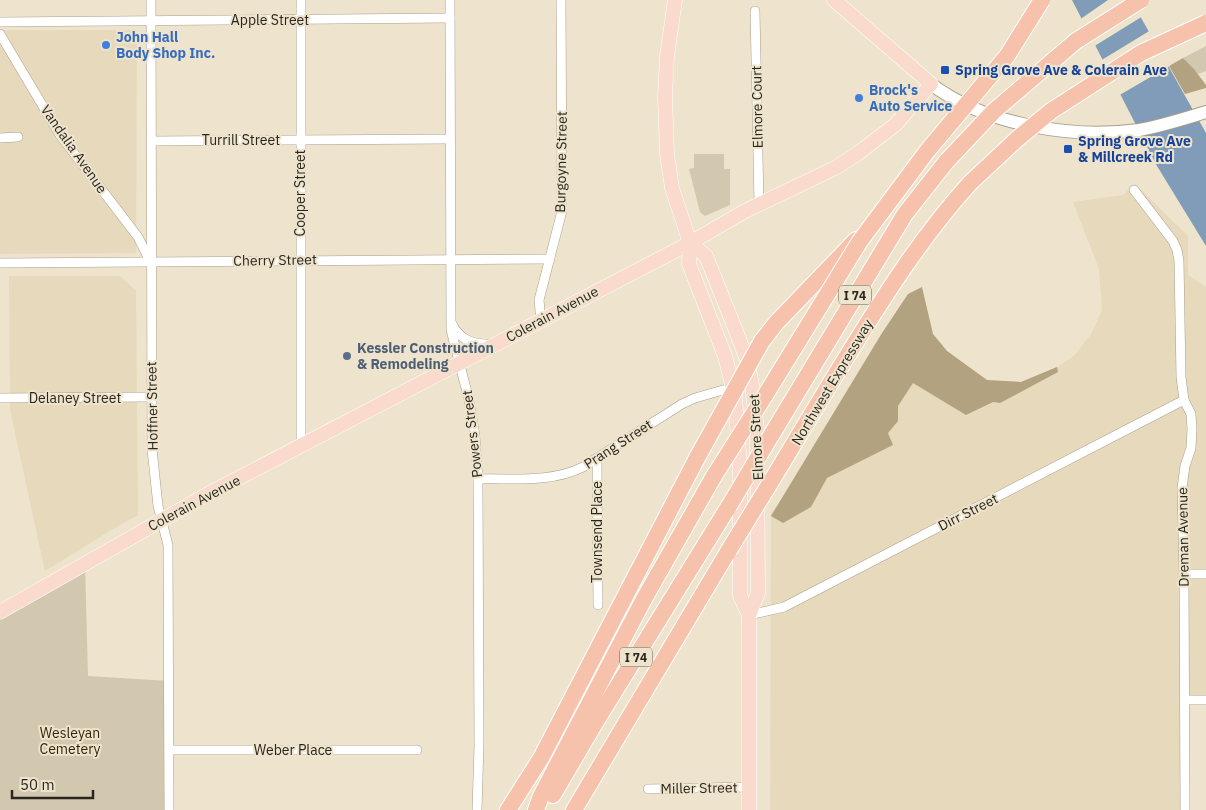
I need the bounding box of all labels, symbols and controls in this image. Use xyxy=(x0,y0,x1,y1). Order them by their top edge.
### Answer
street label: Apple Street xyxy=(231,11,309,29)
place label: John Hall Body Shop Inc. xyxy=(116,28,215,62)
marker: John Hall Body Shop Inc. xyxy=(100,39,112,51)
place label: Spring Grove Ave & Colerain Ave xyxy=(955,61,1167,79)
marker: Spring Grove Ave & Colerain Ave xyxy=(939,64,951,76)
street label: Elmore Court xyxy=(747,65,767,148)
place label: Brock's Auto Service xyxy=(869,81,953,115)
marker: Brock's Auto Service xyxy=(853,92,865,104)
street label: Vandalia Avenue xyxy=(37,101,111,197)
street label: Burgoyne Street xyxy=(551,111,571,213)
street label: Turrill Street xyxy=(202,131,280,149)
place label: Spring Grove Ave & Millcreek Rd xyxy=(1078,132,1191,166)
marker: Spring Grove Ave & Millcreek Rd xyxy=(1062,143,1074,155)
street label: Cooper Street xyxy=(291,149,309,237)
street label: Cherry Street xyxy=(233,250,317,270)
street label: Colerain Avenue xyxy=(503,282,602,346)
road number: I 74 xyxy=(839,286,871,304)
street label: Northwest Expressway xyxy=(787,316,877,448)
place label: Kessler Construction & Remodeling xyxy=(357,339,494,373)
marker: Kessler Construction & Remodeling xyxy=(341,350,353,362)
street label: Hoffner Street xyxy=(142,361,162,451)
street label: Delaney Street xyxy=(29,389,121,407)
street label: Powers Street xyxy=(458,389,486,479)
street label: Elmore Street xyxy=(745,393,767,481)
street label: Prang Street xyxy=(580,415,656,473)
street label: Colerain Avenue xyxy=(145,471,244,535)
street label: Townsend Place xyxy=(588,481,606,583)
street label: Dreman Avenue xyxy=(1173,487,1193,587)
street label: Dirr Street xyxy=(935,489,1001,535)
road number: I 74 xyxy=(620,648,652,666)
park label: Wesleyan Cemetery xyxy=(39,724,101,758)
street label: Weber Place xyxy=(254,741,333,759)
scale bar xyxy=(12,768,94,800)
text: 50 m xyxy=(20,775,55,794)
street label: Miller Street xyxy=(660,778,738,798)

